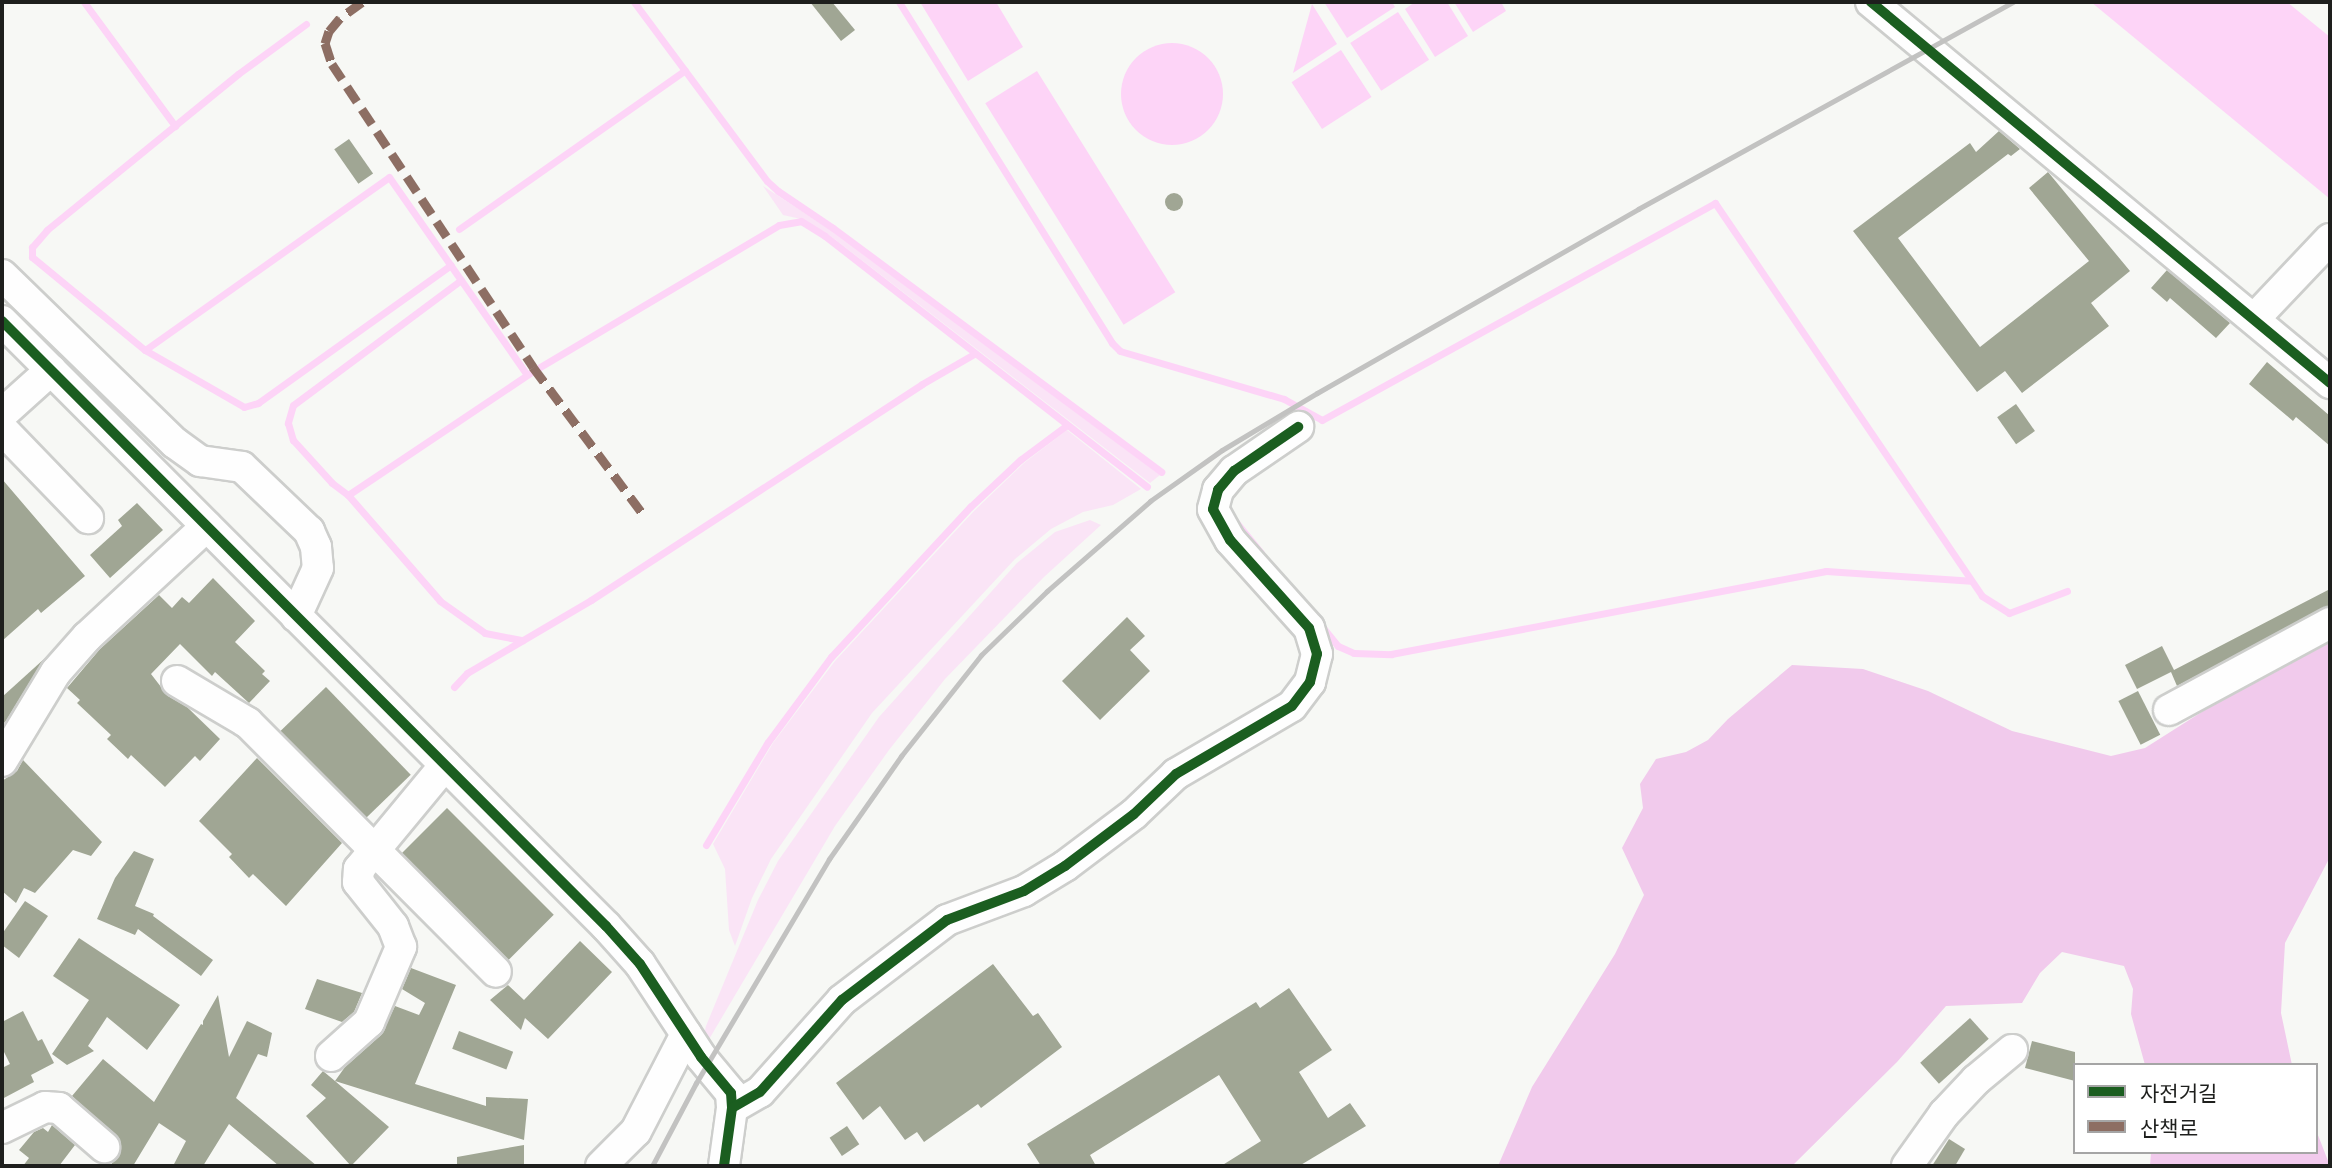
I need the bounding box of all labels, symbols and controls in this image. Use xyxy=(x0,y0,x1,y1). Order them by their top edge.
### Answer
legend xyxy=(2073,1063,2318,1154)
text: 자전거길 xyxy=(2140,1080,2217,1107)
text: 산책로 xyxy=(2140,1115,2198,1142)

